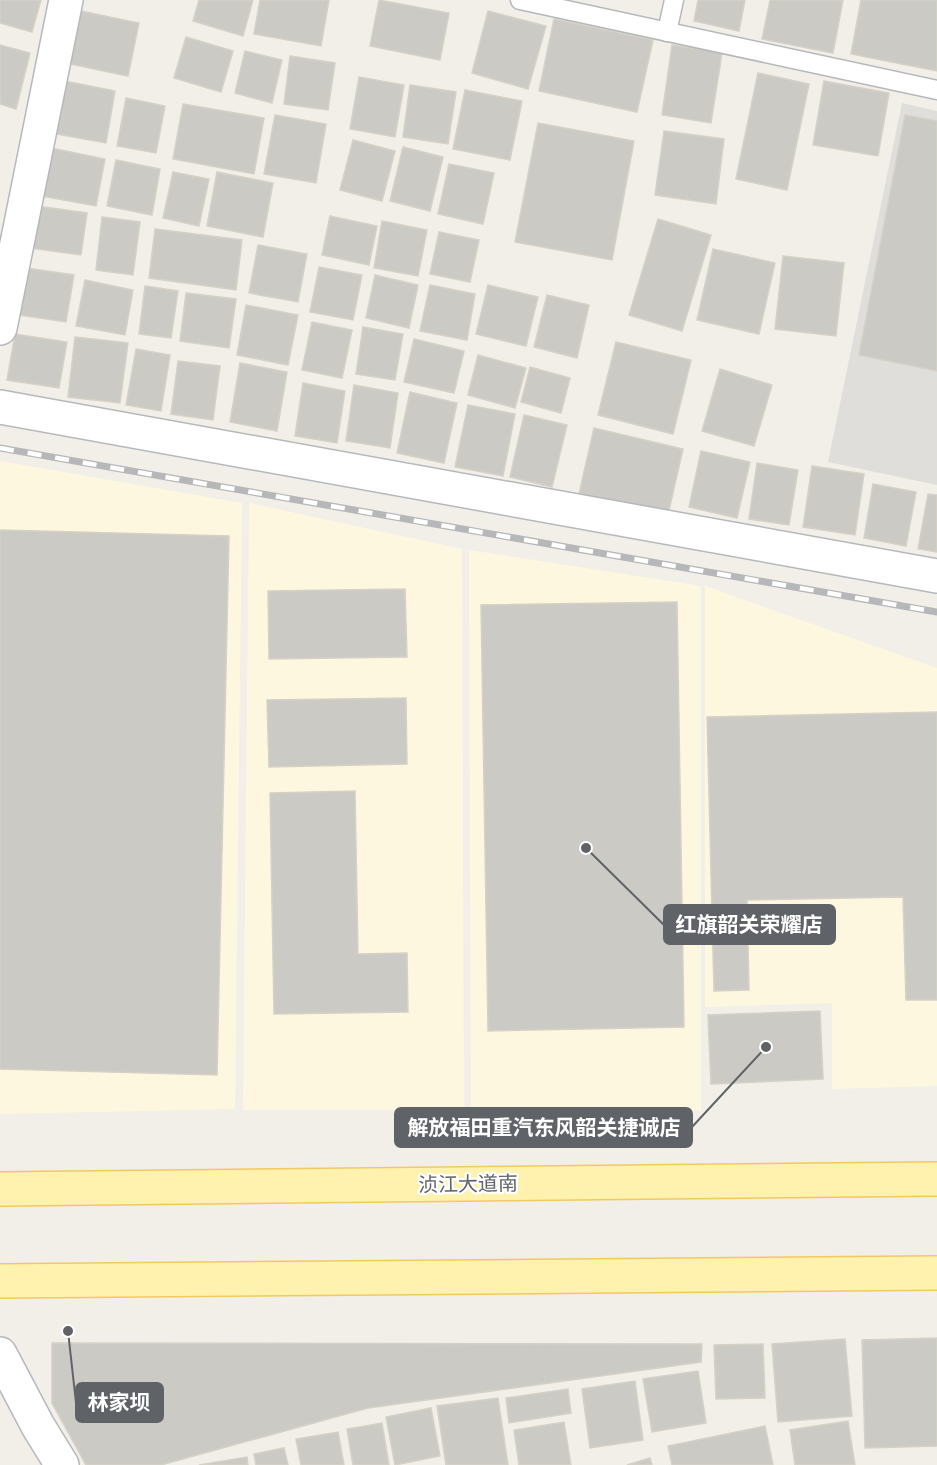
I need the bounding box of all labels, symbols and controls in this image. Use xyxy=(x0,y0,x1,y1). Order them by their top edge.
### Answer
callout: 红旗韶关荣耀店 xyxy=(664,905,835,944)
text: 红旗韶关荣耀店 xyxy=(676,912,823,937)
callout: 解放福田重汽东风韶关捷诚店 xyxy=(395,1108,692,1147)
text: 解放福田重汽东风韶关捷诚店 xyxy=(408,1115,681,1140)
street label: 浈江大道南 xyxy=(418,1171,518,1197)
callout: 林家坝 xyxy=(76,1383,163,1422)
text: 林家坝 xyxy=(88,1390,151,1415)

